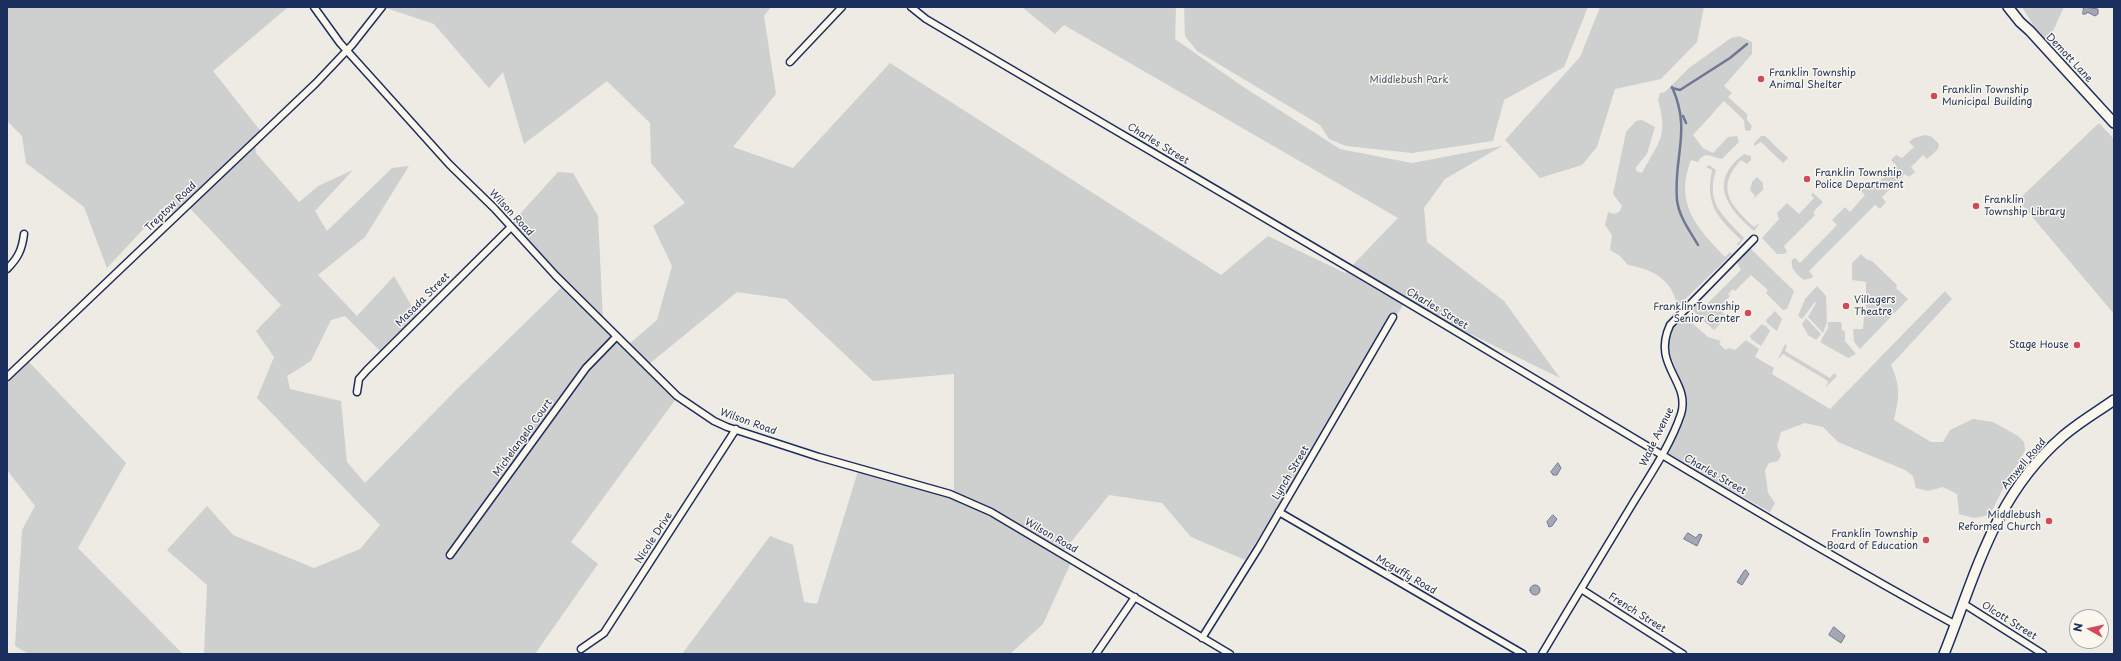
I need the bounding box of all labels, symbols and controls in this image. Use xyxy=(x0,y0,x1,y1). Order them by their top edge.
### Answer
street label: Demott Lane xyxy=(2043,31,2095,85)
place label: Franklin Township Animal Shelter xyxy=(1769,67,1856,90)
park label: Middlebush Park xyxy=(1369,74,1449,86)
marker: Franklin Township Animal Shelter xyxy=(1756,74,1766,84)
place label: Franklin Township Municipal Building xyxy=(1942,84,2032,108)
marker: Franklin Township Municipal Building xyxy=(1929,91,1939,101)
street label: Charles Street xyxy=(1125,121,1191,167)
place label: Franklin Township Police Department xyxy=(1815,167,1904,190)
marker: Franklin Township Police Department xyxy=(1802,174,1812,184)
street label: Treptow Road xyxy=(143,180,199,234)
street label: Wilson Road xyxy=(486,187,536,239)
place label: Franklin Township Library xyxy=(1984,194,2066,218)
marker: Franklin Township Library xyxy=(1971,201,1981,211)
street label: Masada Street xyxy=(394,271,452,329)
street label: Charles Street xyxy=(1404,286,1470,332)
place label: Villagers Theatre xyxy=(1854,294,1895,318)
place label: Franklin Township Senior Center xyxy=(1653,301,1740,324)
marker: Villagers Theatre xyxy=(1841,301,1851,311)
marker: Franklin Township Senior Center xyxy=(1743,308,1753,318)
place label: Stage House xyxy=(2009,339,2069,351)
marker: Stage House xyxy=(2072,340,2082,350)
street label: Michelangelo Court xyxy=(491,397,555,479)
street label: Wilson Road xyxy=(718,406,778,438)
street label: Wade Avenue xyxy=(1638,406,1676,468)
street label: Amwell Road xyxy=(1999,436,2049,492)
street label: Lynch Street xyxy=(1270,444,1312,502)
street label: Charles Street xyxy=(1682,452,1748,498)
place label: Middlebush Reformed Church xyxy=(1958,509,2041,532)
street label: Nicole Drive xyxy=(633,510,675,566)
street label: Wilson Road xyxy=(1022,516,1080,556)
marker: Middlebush Reformed Church xyxy=(2044,516,2054,526)
place label: Franklin Township Board of Education xyxy=(1826,528,1918,552)
marker: Franklin Township Board of Education xyxy=(1921,535,1931,545)
street label: Mcguffy Road xyxy=(1374,553,1438,597)
street label: French Street xyxy=(1606,591,1668,635)
street label: Olcott Street xyxy=(1979,599,2039,643)
north arrow xyxy=(2069,609,2109,649)
text: N xyxy=(2069,622,2087,633)

